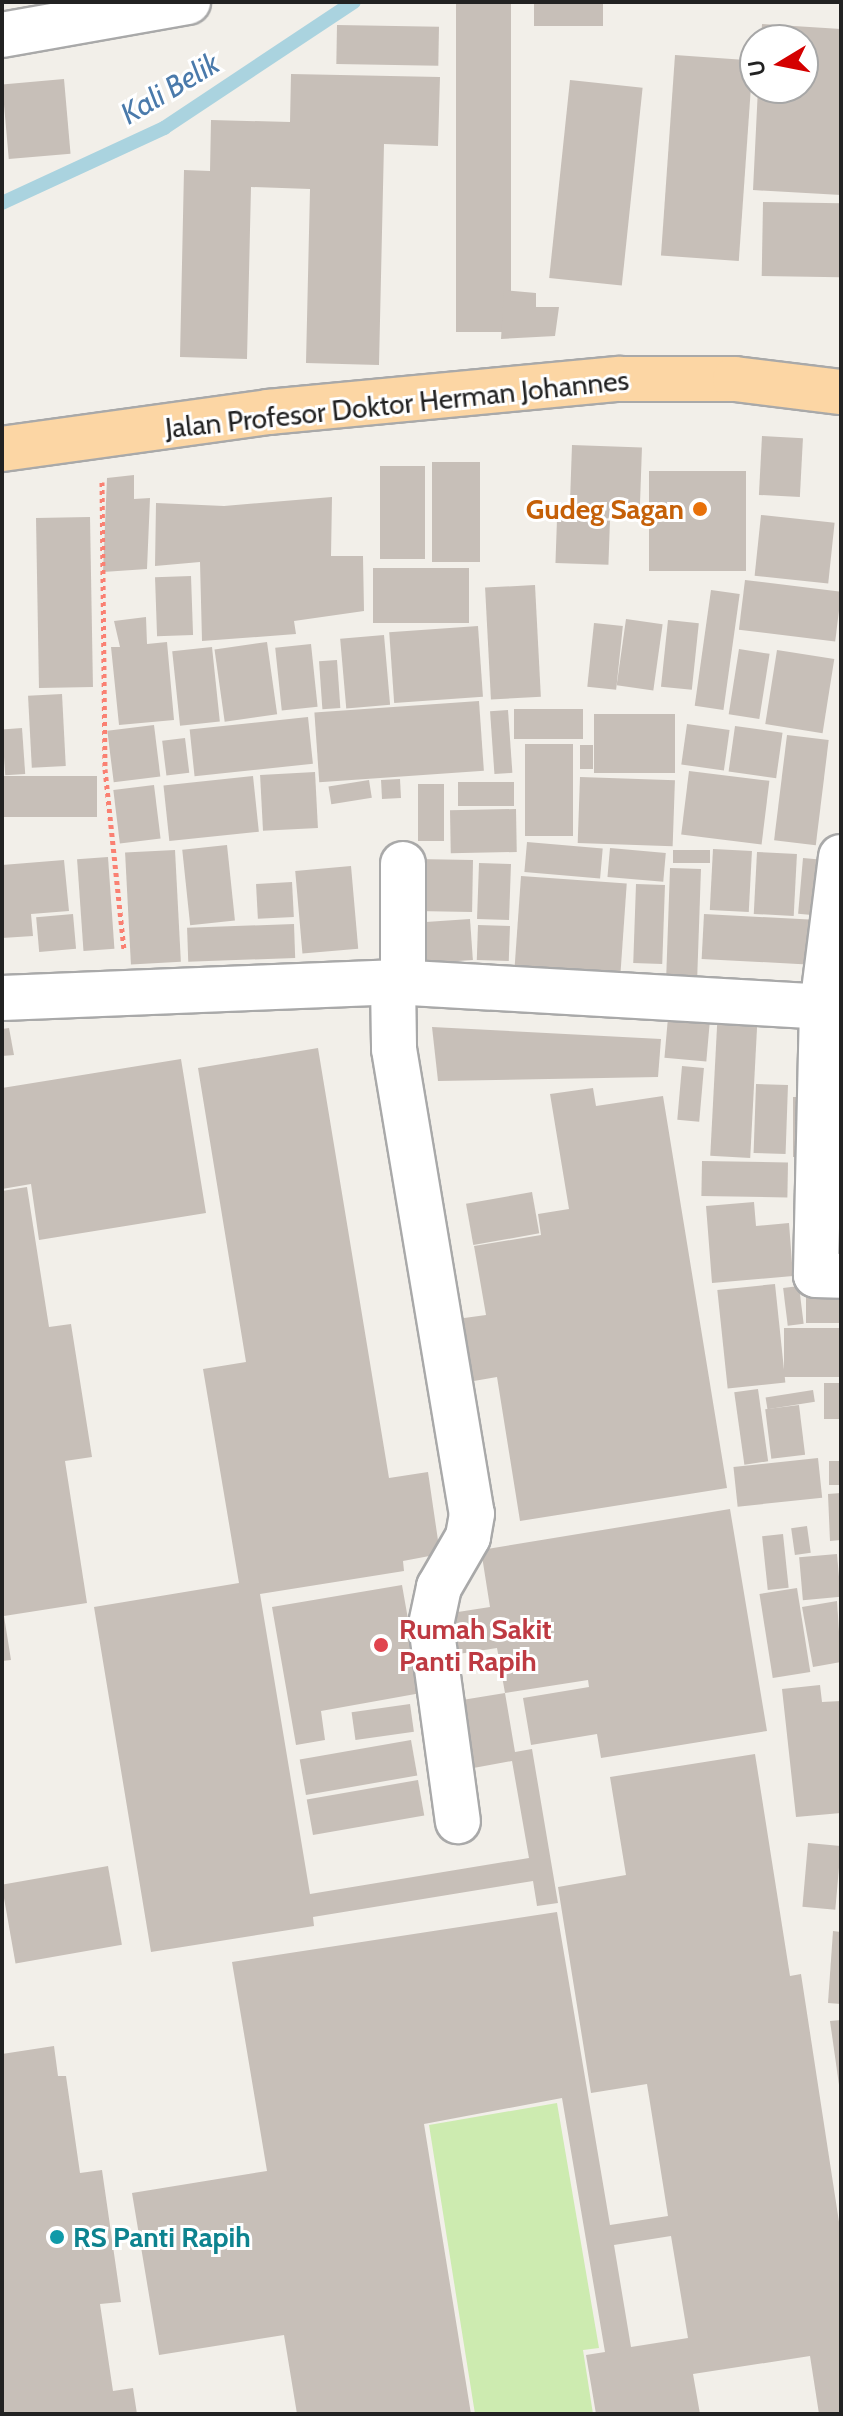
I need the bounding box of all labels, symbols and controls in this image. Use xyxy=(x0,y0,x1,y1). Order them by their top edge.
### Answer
north arrow xyxy=(739,24,819,104)
water label: Kali Belik xyxy=(114,46,226,132)
text: U xyxy=(742,58,772,78)
street label: Jalan Profesor Doktor Herman Johannes xyxy=(164,363,630,445)
place label: Gudeg Sagan xyxy=(526,492,684,526)
marker: Gudeg Sagan xyxy=(691,500,709,518)
place label: Rumah Sakit Panti Rapih xyxy=(399,1612,552,1678)
marker: Rumah Sakit Panti Rapih xyxy=(370,1634,392,1656)
place label: RS Panti Rapih xyxy=(73,2220,251,2254)
marker: RS Panti Rapih xyxy=(48,2228,66,2246)

